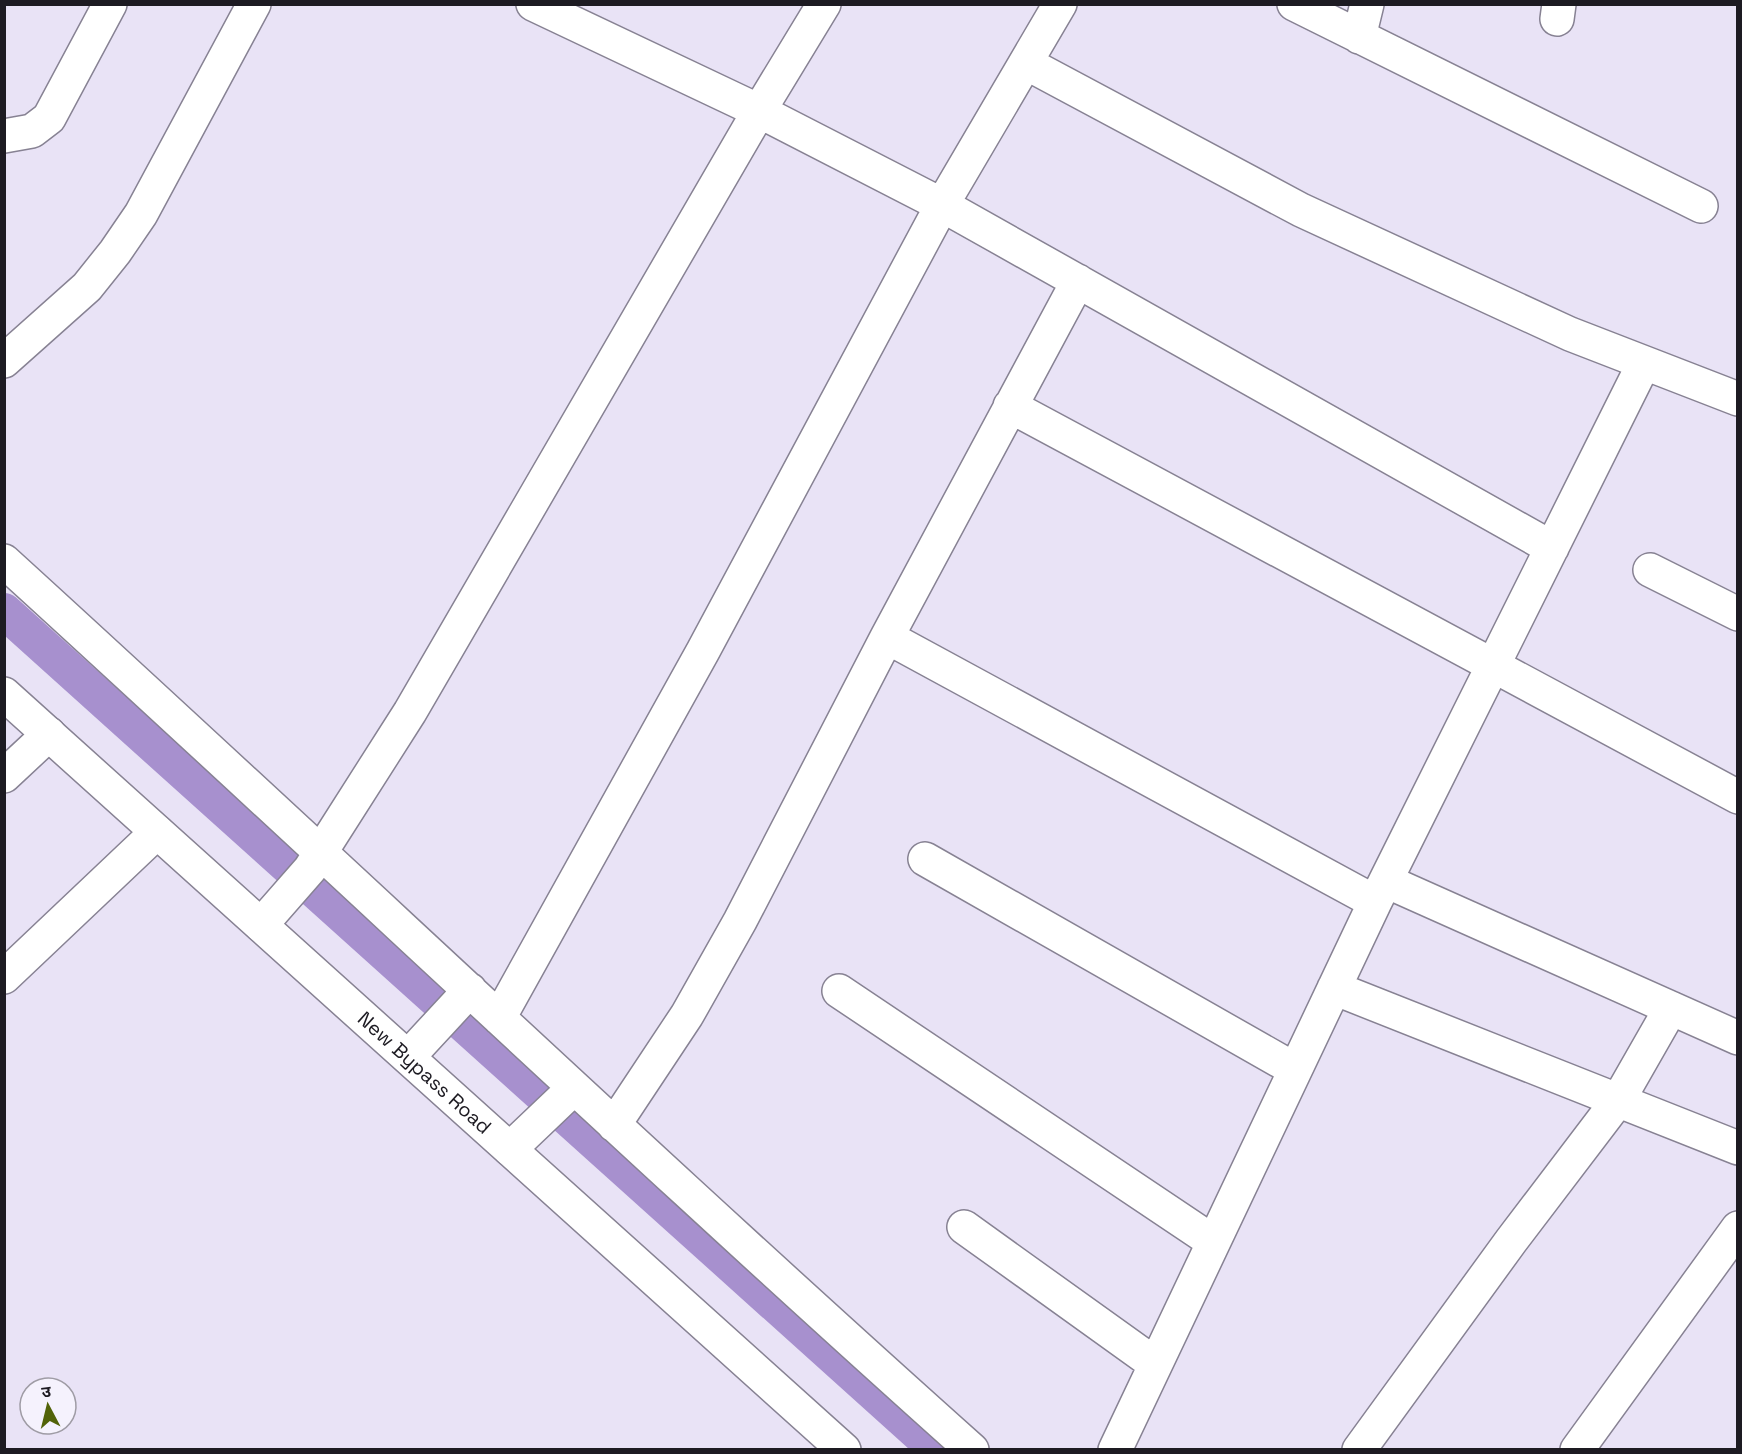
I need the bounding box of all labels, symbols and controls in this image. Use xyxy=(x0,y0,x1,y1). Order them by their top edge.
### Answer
street label: New Bypass Road xyxy=(352,1006,497,1140)
north arrow xyxy=(18,1376,78,1436)
text: उ xyxy=(40,1381,53,1403)

